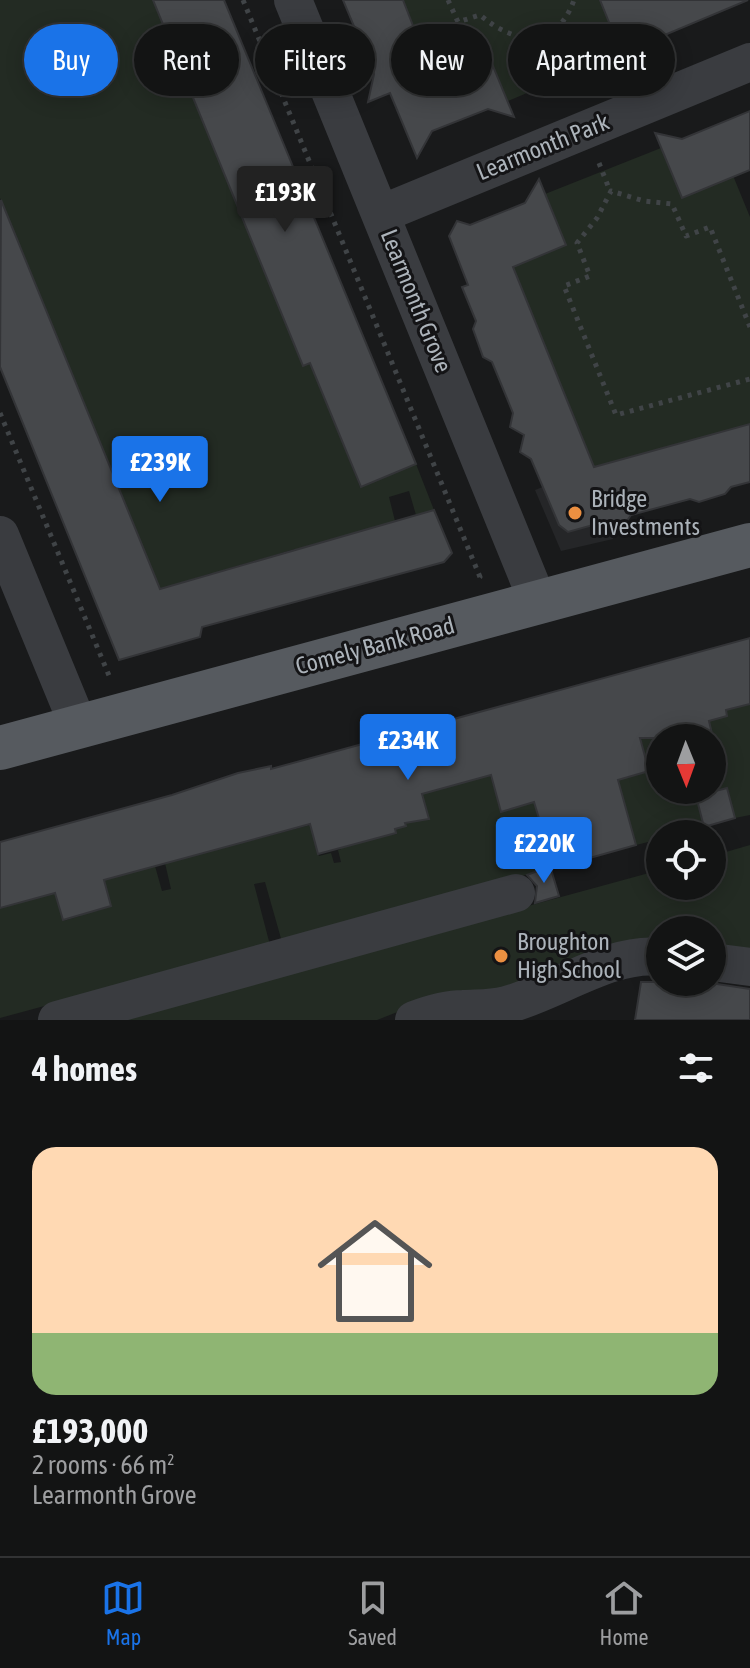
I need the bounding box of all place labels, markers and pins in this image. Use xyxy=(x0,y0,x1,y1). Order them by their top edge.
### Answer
pin: £193K xyxy=(229,166,341,234)
pin: £239K xyxy=(104,436,216,504)
place label: Bridge Investments xyxy=(591,485,700,540)
marker: Bridge Investments xyxy=(566,504,584,522)
pin: £234K xyxy=(352,714,464,782)
pin: £220K xyxy=(488,817,600,885)
place label: Broughton High School xyxy=(517,928,622,983)
marker: Broughton High School xyxy=(492,947,510,965)

